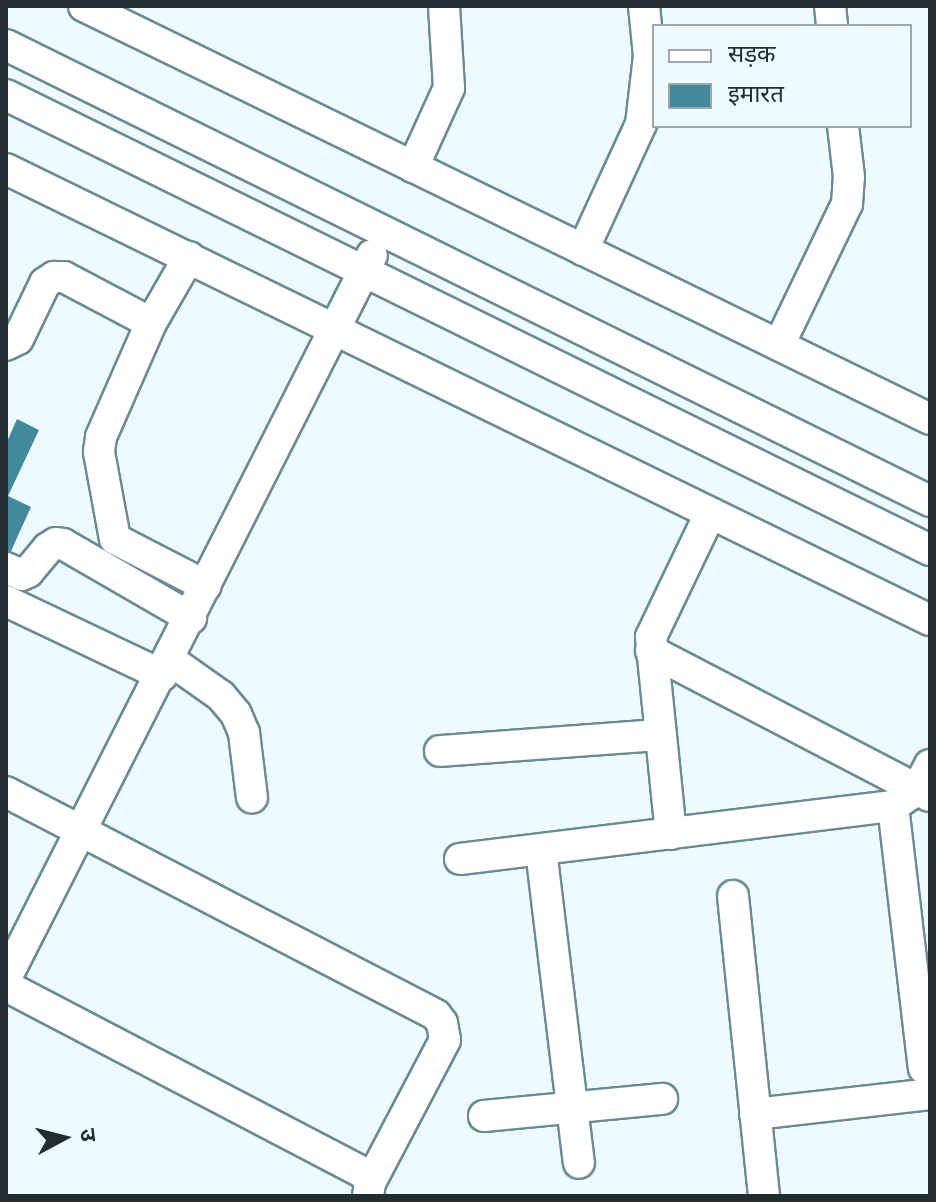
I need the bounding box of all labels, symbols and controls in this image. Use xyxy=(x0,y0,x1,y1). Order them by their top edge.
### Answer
legend xyxy=(652,24,912,128)
text: सड़क xyxy=(728,40,776,68)
text: इमारत xyxy=(728,80,784,108)
north arrow xyxy=(24,1098,104,1178)
text: उ xyxy=(75,1127,102,1143)

